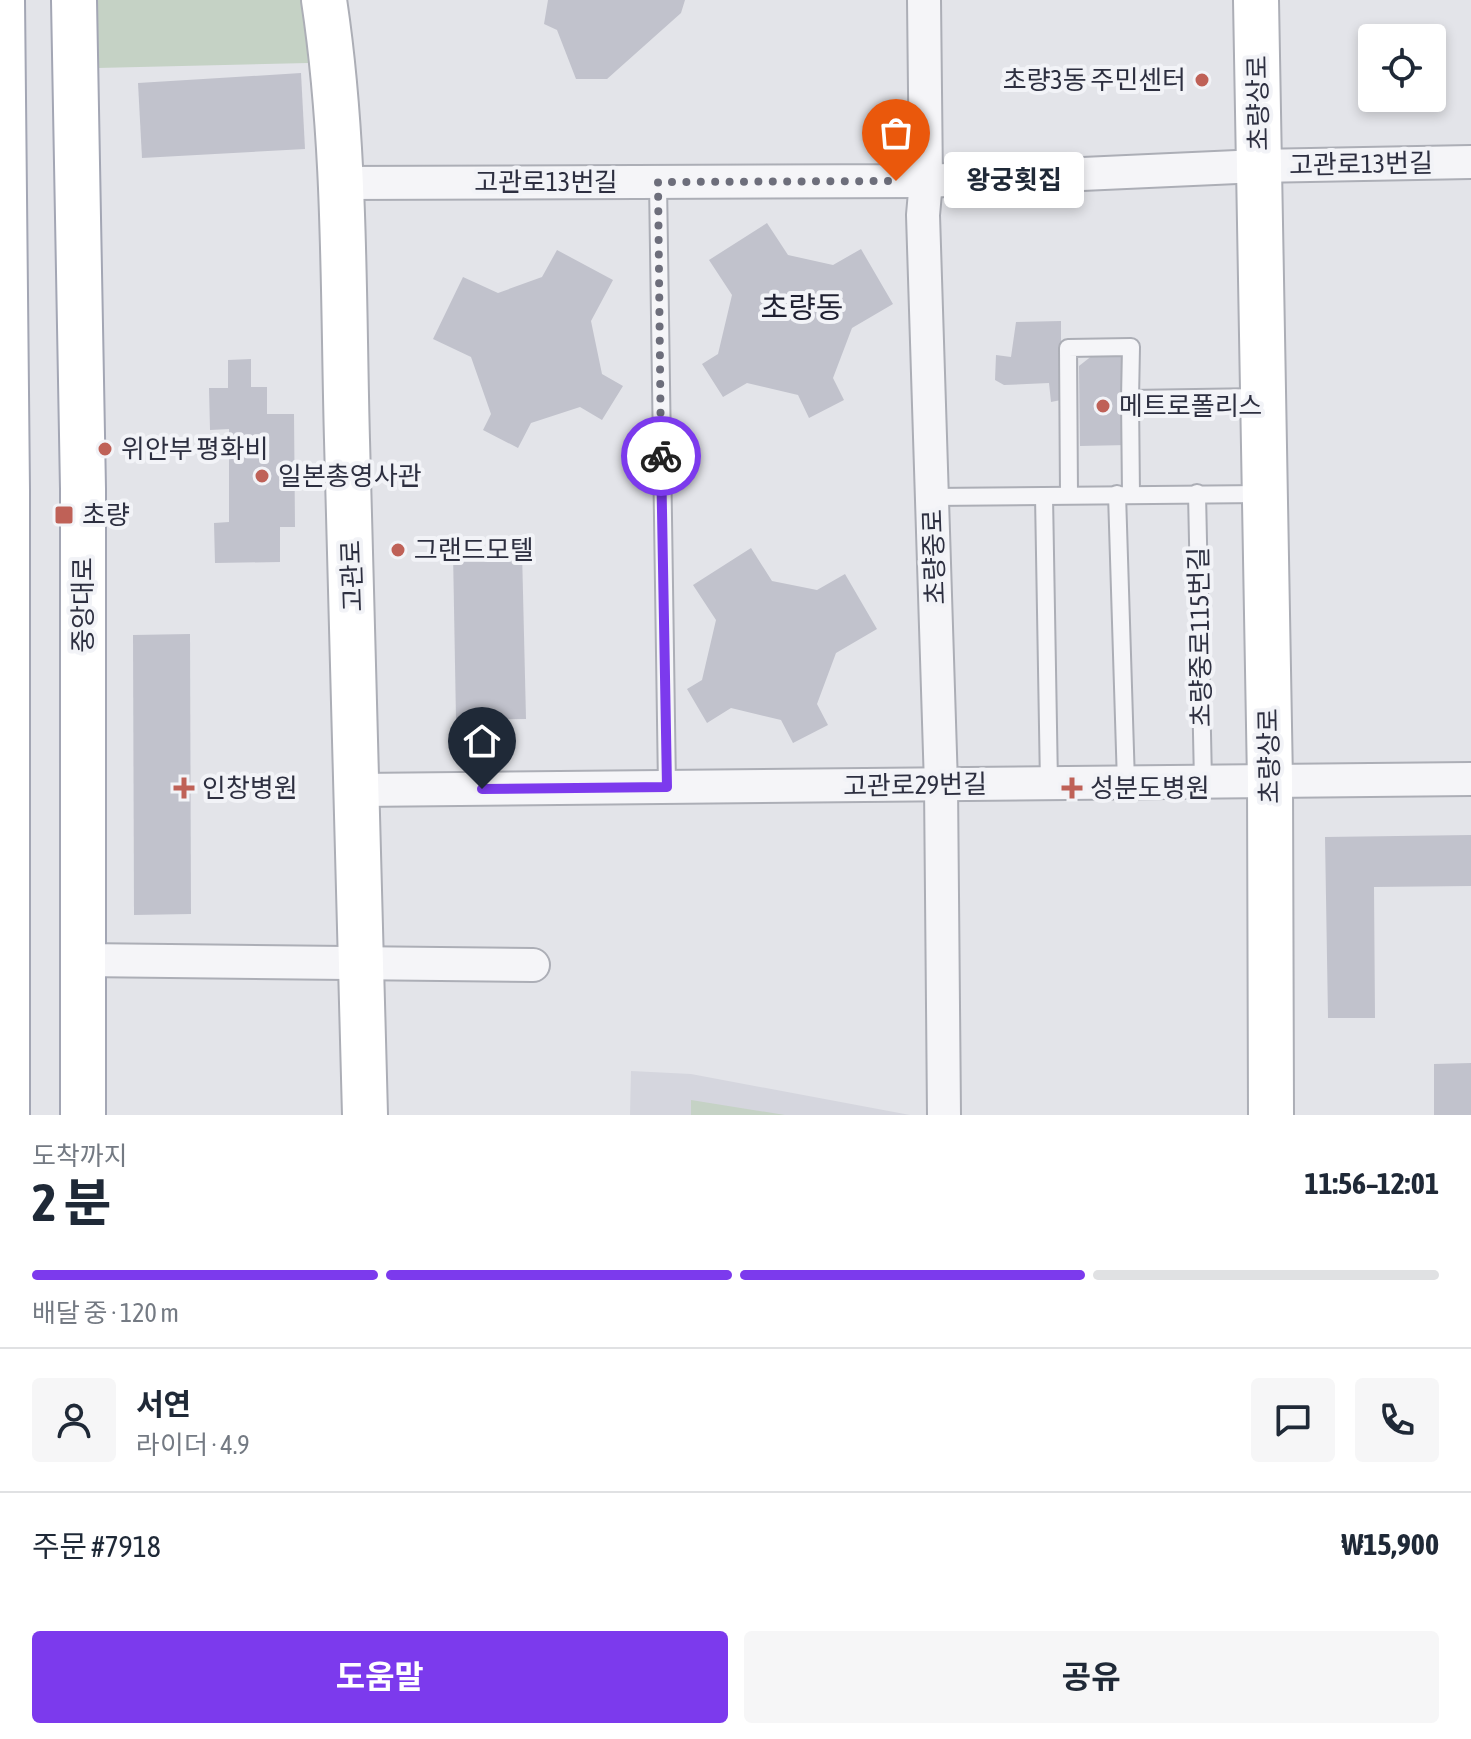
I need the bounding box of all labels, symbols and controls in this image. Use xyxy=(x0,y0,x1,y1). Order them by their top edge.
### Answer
map controls xyxy=(1358,24,1446,112)
button: locate xyxy=(1358,24,1446,112)
street label: 초량상로 xyxy=(1242,55,1274,151)
place label: 초량3동 주민센터 xyxy=(1003,65,1186,95)
marker: 초량3동 주민센터 xyxy=(1193,71,1211,89)
pin xyxy=(862,99,930,181)
icon: bag xyxy=(874,111,918,155)
street label: 고관로13번길 xyxy=(1289,148,1433,180)
callout: 왕궁횟집 xyxy=(944,153,1084,209)
text: 왕궁횟집 xyxy=(966,165,1062,195)
street label: 고관로13번길 xyxy=(474,167,618,197)
district label: 초량동 xyxy=(761,290,843,324)
place label: 메트로폴리스 xyxy=(1119,391,1263,421)
marker: 메트로폴리스 xyxy=(1094,397,1112,415)
courier xyxy=(621,416,701,496)
place label: 위안부 평화비 xyxy=(121,434,268,464)
icon: bike xyxy=(639,434,683,478)
marker: 위안부 평화비 xyxy=(96,440,114,458)
place label: 일본총영사관 xyxy=(278,461,422,491)
marker: 일본총영사관 xyxy=(253,467,271,485)
place label: 초량 xyxy=(82,500,130,530)
marker: 초량 xyxy=(53,504,75,526)
street label: 초량중로 xyxy=(917,509,951,605)
place label: 그랜드모텔 xyxy=(414,535,534,565)
street label: 고관로 xyxy=(336,540,368,612)
marker: 그랜드모텔 xyxy=(389,541,407,559)
street label: 초량중로115번길 xyxy=(1183,547,1217,727)
street label: 중앙대로 xyxy=(68,557,98,653)
pin xyxy=(448,707,516,789)
street label: 초량상로 xyxy=(1253,708,1285,804)
icon: home xyxy=(460,719,504,763)
street label: 고관로29번길 xyxy=(843,769,987,801)
place label: 인창병원 xyxy=(202,773,298,803)
place label: 성분도병원 xyxy=(1090,773,1210,803)
marker: 인창병원 xyxy=(173,777,195,799)
marker: 성분도병원 xyxy=(1061,777,1083,799)
text: 도착까지 xyxy=(32,1141,128,1171)
text: 11:56–12:01 xyxy=(1304,1166,1439,1200)
text: 2 분 xyxy=(32,1172,111,1232)
text: 배달 중 · 120 m xyxy=(32,1298,179,1328)
button: person xyxy=(32,1378,116,1462)
button: chat xyxy=(1251,1378,1335,1462)
button: phone xyxy=(1355,1378,1439,1462)
text: 서연 xyxy=(136,1387,191,1421)
text: 라이더 · 4.9 xyxy=(136,1430,250,1460)
text: ₩15,900 xyxy=(1341,1527,1439,1561)
text: 주문 #7918 xyxy=(32,1529,161,1563)
button: 도움말 xyxy=(32,1631,728,1723)
button: 공유 xyxy=(744,1631,1439,1723)

